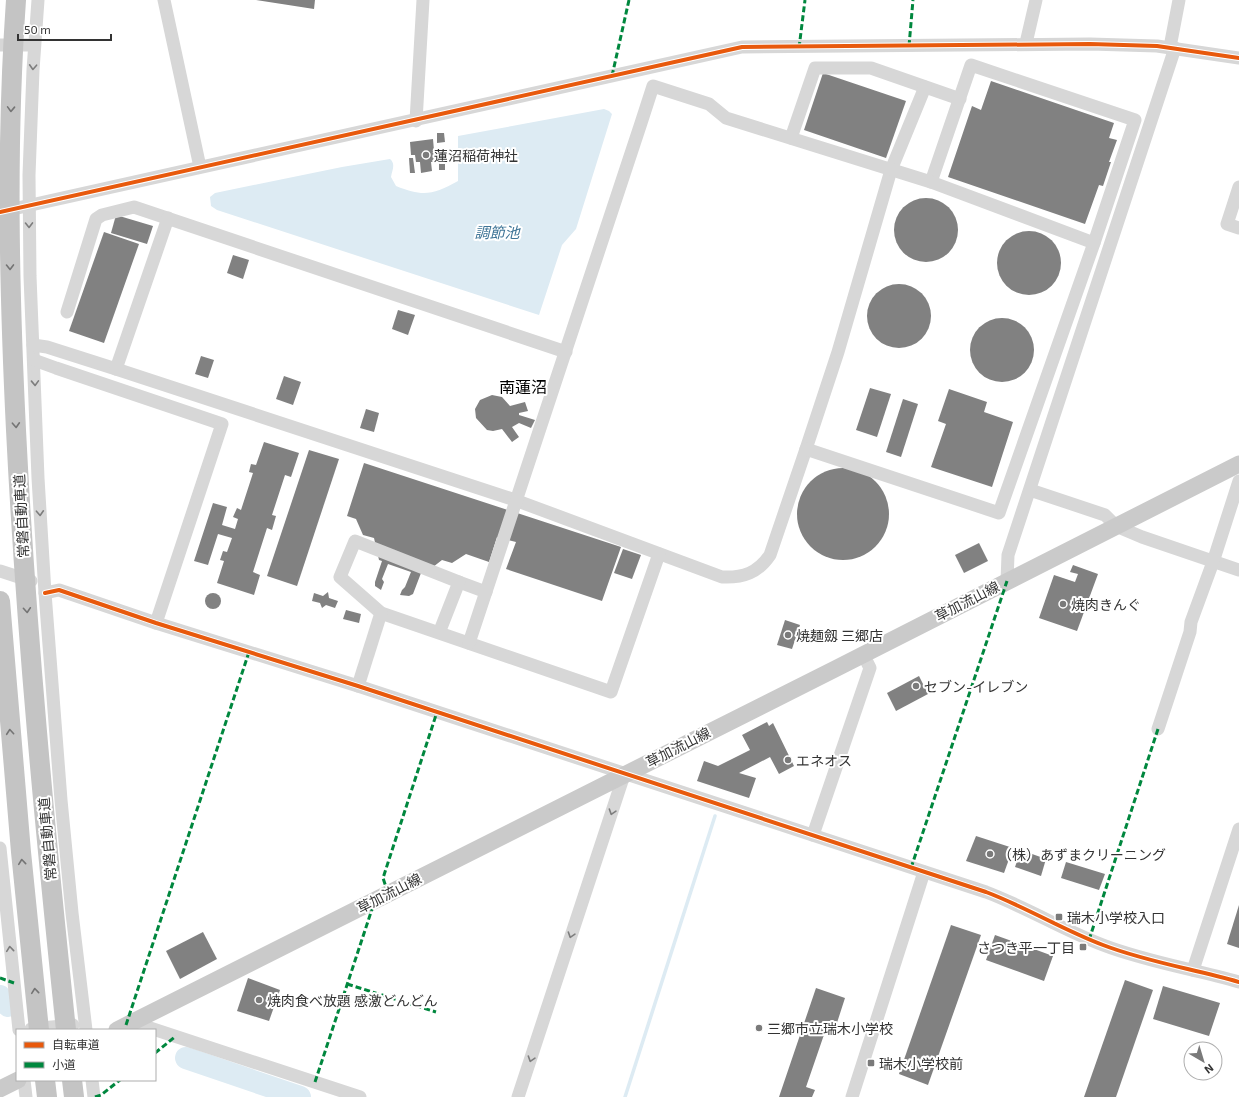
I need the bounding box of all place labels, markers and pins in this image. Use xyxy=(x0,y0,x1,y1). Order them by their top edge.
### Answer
place label: 蓮沼稲荷神社 xyxy=(434,147,518,164)
marker: 蓮沼稲荷神社 xyxy=(421,150,431,160)
place label: 焼肉きんぐ xyxy=(1071,596,1141,613)
marker: 焼肉きんぐ xyxy=(1058,599,1068,609)
place label: 焼麺劔 三郷店 xyxy=(796,627,883,644)
marker: 焼麺劔 三郷店 xyxy=(783,630,793,640)
place label: セブン-イレブン xyxy=(924,678,1028,695)
marker: セブン-イレブン xyxy=(911,681,921,691)
place label: エネオス xyxy=(796,752,852,769)
marker: エネオス xyxy=(783,755,793,765)
place label: （株）あずまクリーニング xyxy=(998,846,1166,863)
marker: （株）あずまクリーニング xyxy=(985,849,995,859)
place label: 瑞木小学校入口 xyxy=(1067,909,1165,926)
marker: 瑞木小学校入口 xyxy=(1054,912,1064,922)
place label: さつき平一丁目 xyxy=(977,939,1075,956)
marker: さつき平一丁目 xyxy=(1078,942,1088,952)
place label: 焼肉食べ放題 感激どんどん xyxy=(267,992,438,1009)
marker: 焼肉食べ放題 感激どんどん xyxy=(254,995,264,1005)
place label: 三郷市立瑞木小学校 xyxy=(767,1020,893,1037)
marker: 三郷市立瑞木小学校 xyxy=(754,1023,764,1033)
place label: 瑞木小学校前 xyxy=(879,1055,963,1072)
marker: 瑞木小学校前 xyxy=(866,1058,876,1068)

